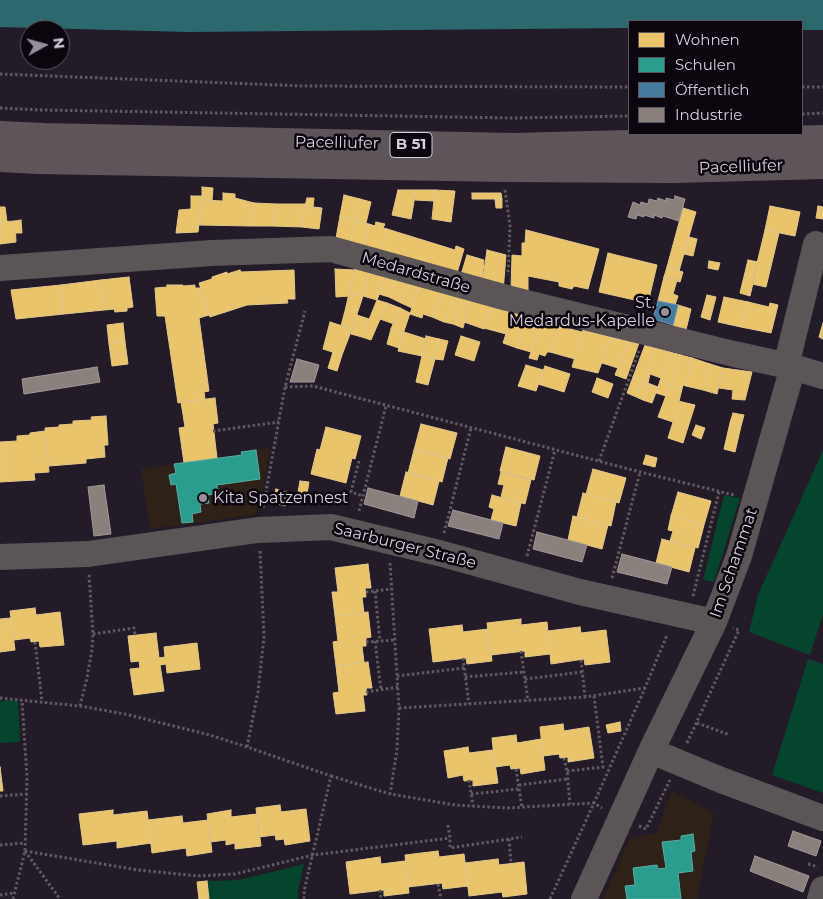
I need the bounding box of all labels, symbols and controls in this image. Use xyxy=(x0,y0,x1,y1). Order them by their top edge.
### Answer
north arrow xyxy=(20,20,70,70)
legend xyxy=(628,20,803,135)
text: Wohnen xyxy=(675,30,740,49)
text: N xyxy=(49,37,69,50)
text: Schulen xyxy=(675,55,736,74)
text: Öffentlich xyxy=(675,80,749,99)
text: Industrie xyxy=(675,105,742,124)
road number: B 51 xyxy=(390,132,432,158)
street label: Pacelliufer xyxy=(295,133,379,153)
street label: Pacelliufer xyxy=(699,156,783,178)
street label: Medardstraße xyxy=(359,248,473,298)
place label: St. Medardus-Kapelle xyxy=(509,293,655,331)
marker: St. Medardus-Kapelle xyxy=(659,306,671,318)
place label: Kita Spatzennest xyxy=(213,488,348,508)
marker: Kita Spatzennest xyxy=(197,492,209,504)
street label: Im Schammat xyxy=(706,506,762,620)
street label: Saarburger Straße xyxy=(332,519,478,573)

